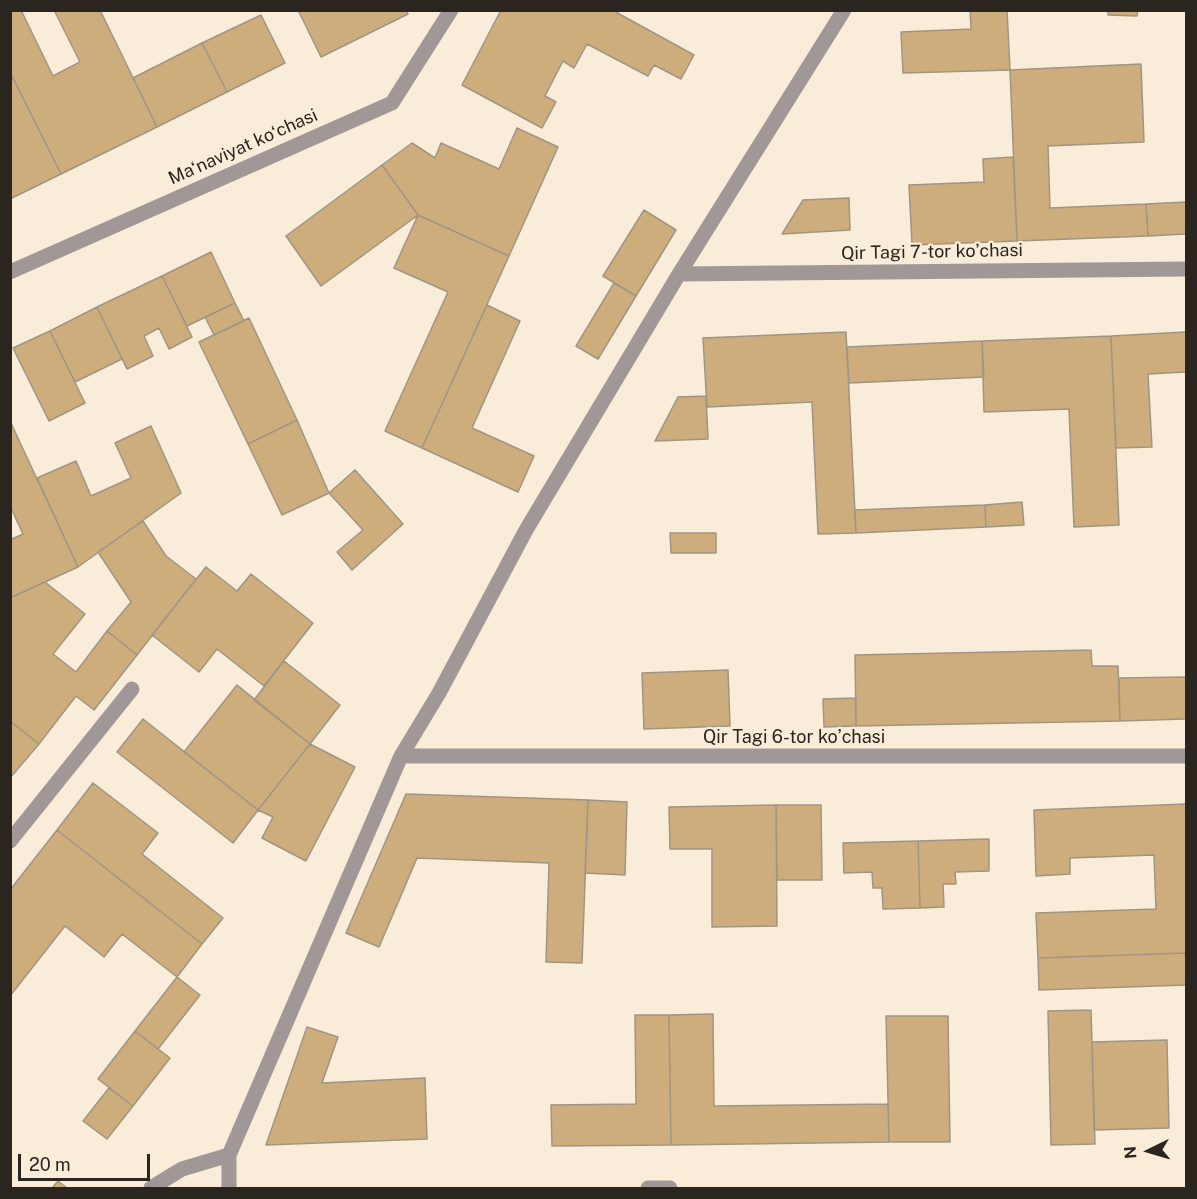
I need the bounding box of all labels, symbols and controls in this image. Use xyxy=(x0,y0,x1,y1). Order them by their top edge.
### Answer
street label: Maʻnaviyat koʻchasi xyxy=(165,104,321,190)
street label: Qir Tagi 7-tor koʼchasi xyxy=(841,240,1023,264)
street label: Qir Tagi 6-tor koʼchasi xyxy=(703,726,885,748)
north arrow xyxy=(1119,1121,1179,1181)
scale bar xyxy=(21,1142,153,1180)
text: N xyxy=(1121,1146,1141,1160)
text: 20 m xyxy=(29,1154,71,1175)

